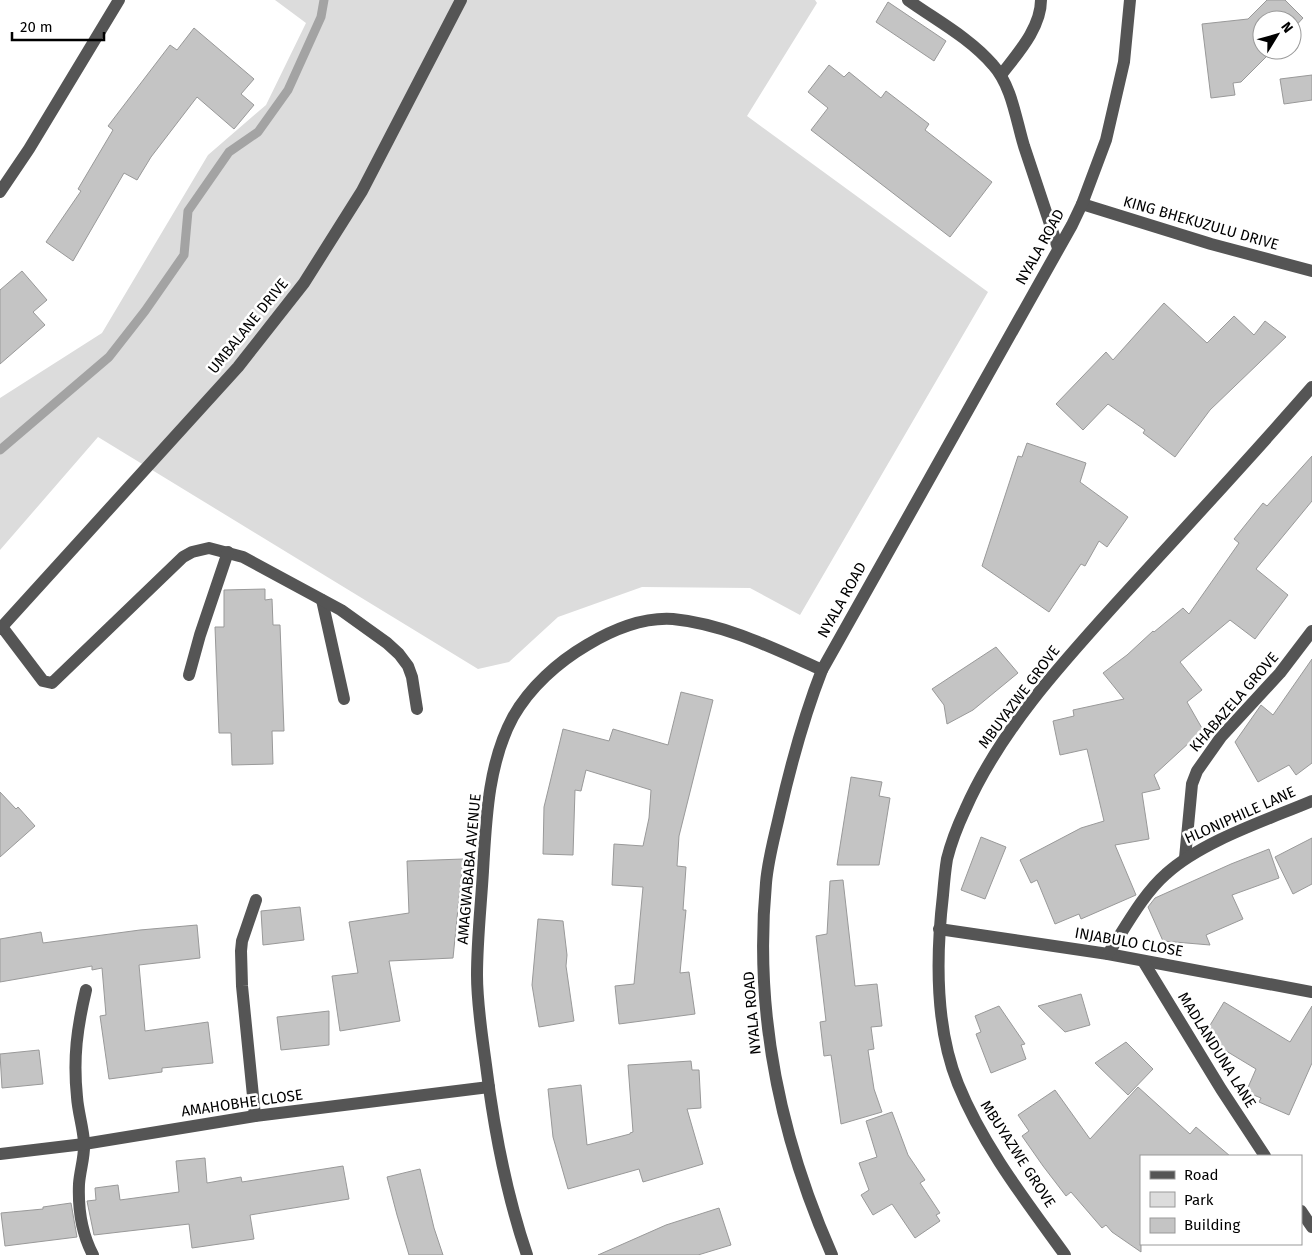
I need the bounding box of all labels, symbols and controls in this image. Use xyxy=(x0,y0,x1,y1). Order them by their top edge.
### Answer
scale bar xyxy=(12,10,105,42)
north arrow xyxy=(1252,10,1302,60)
text: 20 m xyxy=(20,18,53,36)
text: N xyxy=(1277,19,1297,36)
street label: KING BHEKUZULU DRIVE xyxy=(1121,192,1281,254)
street label: NYALA ROAD xyxy=(1012,206,1068,288)
street label: UMBALANE DRIVE xyxy=(204,275,292,377)
street label: NYALA ROAD xyxy=(814,559,870,641)
street label: MBUYAZWE GROVE xyxy=(974,642,1064,752)
street label: KHABAZELA GROVE xyxy=(1186,648,1282,756)
street label: HLONIPHILE LANE xyxy=(1182,783,1298,847)
street label: AMAGWABABA AVENUE xyxy=(453,793,485,945)
street label: INJABULO CLOSE xyxy=(1073,924,1185,960)
street label: NYALA ROAD xyxy=(739,970,765,1056)
street label: MADLANDUNA LANE xyxy=(1174,989,1260,1111)
street label: AMAHOBHE CLOSE xyxy=(180,1086,304,1120)
street label: MBUYAZWE GROVE xyxy=(977,1097,1059,1211)
legend xyxy=(1140,1155,1302,1245)
text: Road xyxy=(1184,1166,1219,1184)
text: Park xyxy=(1184,1191,1214,1209)
text: Building xyxy=(1184,1216,1240,1234)

